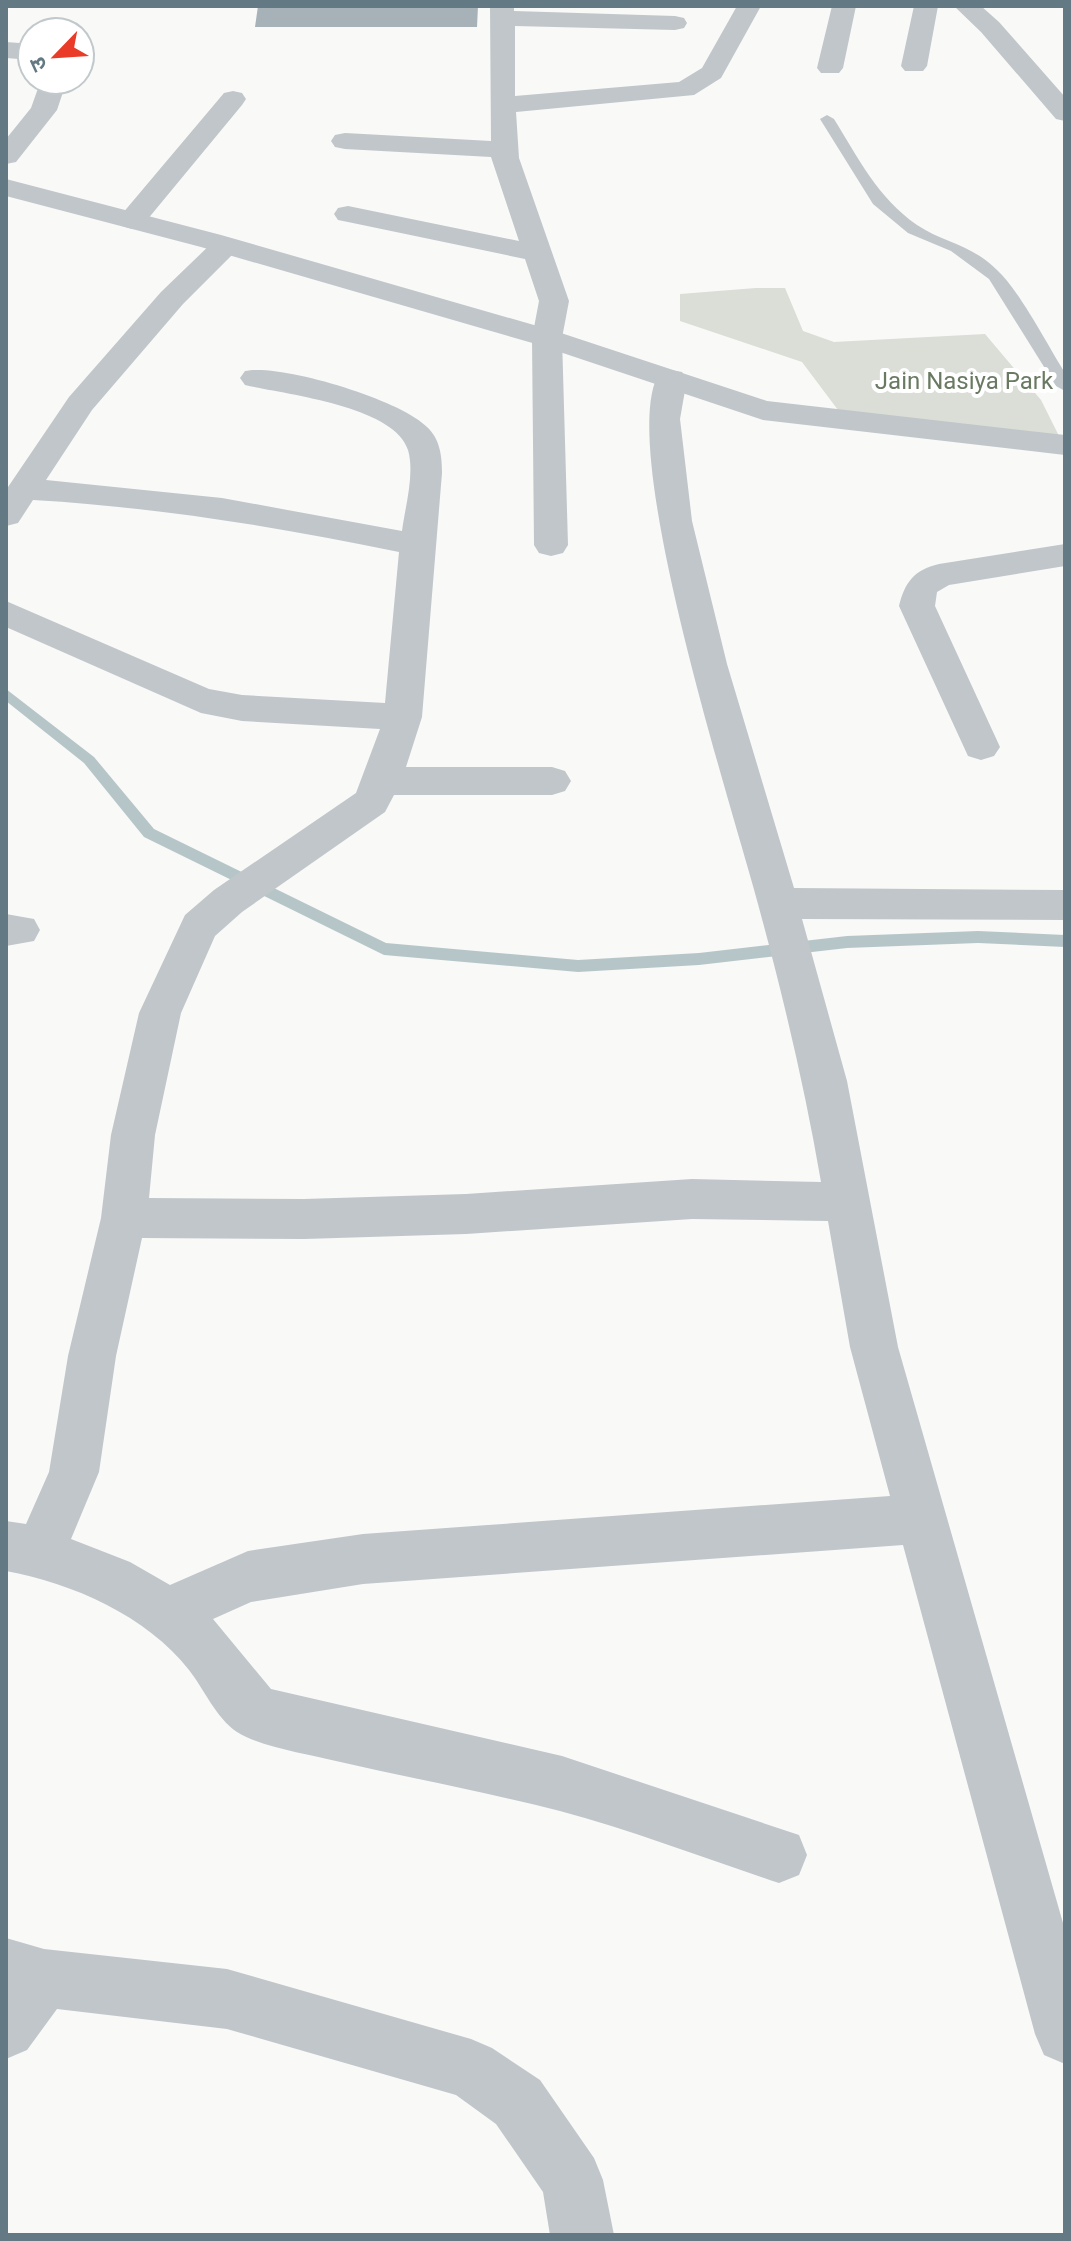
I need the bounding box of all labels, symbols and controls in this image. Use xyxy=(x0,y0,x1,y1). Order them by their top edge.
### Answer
north arrow xyxy=(16,16,96,96)
text: उ xyxy=(24,52,52,75)
park label: Jain Nasiya Park xyxy=(875,367,1054,395)

